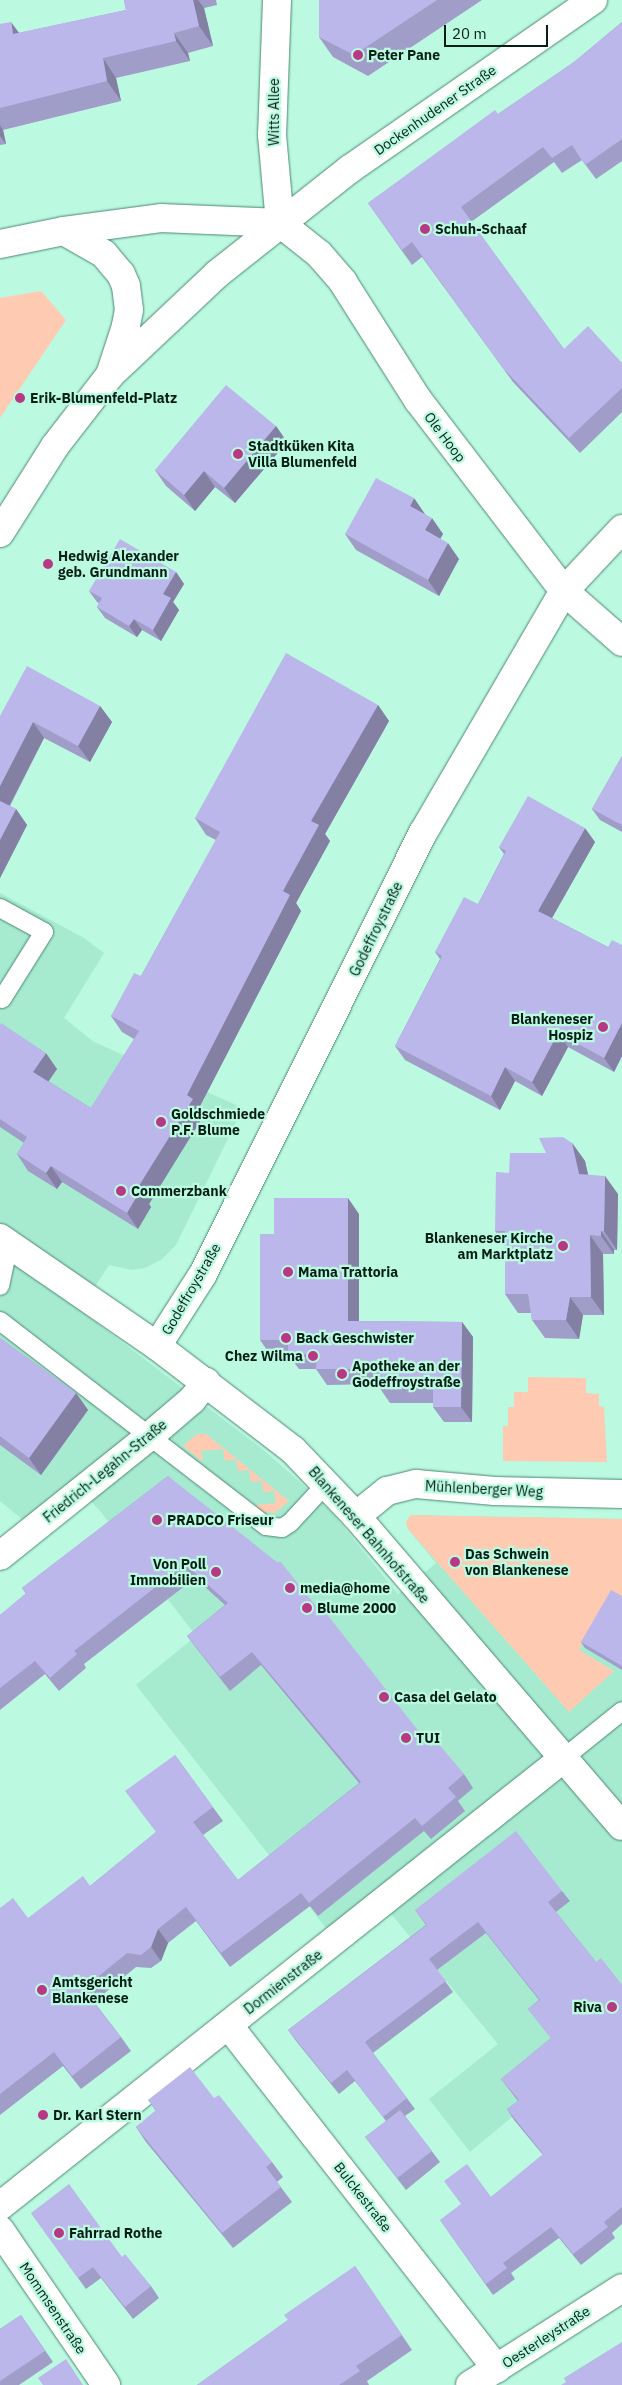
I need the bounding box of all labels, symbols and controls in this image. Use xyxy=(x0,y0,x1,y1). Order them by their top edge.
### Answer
scale bar xyxy=(447,15,551,47)
text: 20 m xyxy=(452,24,487,43)
place label: Peter Pane xyxy=(368,47,440,63)
marker: Peter Pane xyxy=(352,49,364,61)
street label: Dockenhudener Straße xyxy=(371,62,499,158)
street label: Witts Allee xyxy=(266,78,282,146)
place label: Schuh-Schaaf xyxy=(435,221,527,237)
marker: Schuh-Schaaf xyxy=(419,223,431,235)
place label: Erik-Blumenfeld-Platz xyxy=(30,390,177,406)
marker: Erik-Blumenfeld-Platz xyxy=(14,392,26,404)
street label: Ole Hoop xyxy=(421,409,469,465)
place label: Stadtküken Kita Villa Blumenfeld xyxy=(248,438,357,471)
marker: Stadtküken Kita Villa Blumenfeld xyxy=(232,448,244,460)
place label: Hedwig Alexander geb. Grundmann xyxy=(58,548,179,580)
marker: Hedwig Alexander geb. Grundmann xyxy=(42,558,54,570)
street label: Godeffroystraße xyxy=(346,879,406,979)
place label: Blankeneser Hospiz xyxy=(511,1011,593,1044)
marker: Blankeneser Hospiz xyxy=(597,1021,609,1033)
place label: Goldschmiede P.F. Blume xyxy=(171,1106,265,1138)
marker: Goldschmiede P.F. Blume xyxy=(155,1116,167,1128)
place label: Commerzbank xyxy=(131,1183,227,1199)
marker: Commerzbank xyxy=(115,1185,127,1197)
place label: Blankeneser Kirche am Marktplatz xyxy=(425,1230,553,1262)
street label: Godeffroystraße xyxy=(158,1240,224,1338)
marker: Blankeneser Kirche am Marktplatz xyxy=(557,1240,569,1252)
place label: Mama Trattoria xyxy=(298,1264,398,1280)
marker: Mama Trattoria xyxy=(282,1266,294,1278)
place label: Back Geschwister xyxy=(296,1330,414,1346)
marker: Back Geschwister xyxy=(280,1332,292,1344)
place label: Chez Wilma xyxy=(225,1348,303,1364)
marker: Chez Wilma xyxy=(307,1350,319,1362)
place label: Apotheke an der Godeffroystraße xyxy=(352,1358,461,1390)
marker: Apotheke an der Godeffroystraße xyxy=(336,1368,348,1380)
street label: Friedrich-Legahn-Straße xyxy=(40,1416,170,1526)
street label: Blankeneser Bahnhofstraße xyxy=(305,1463,433,1607)
street label: Mühlenberger Weg xyxy=(425,1478,543,1500)
place label: PRADCO Friseur xyxy=(167,1512,274,1528)
marker: PRADCO Friseur xyxy=(151,1514,163,1526)
place label: Das Schwein von Blankenese xyxy=(465,1546,569,1578)
place label: Von Poll Immobilien xyxy=(130,1556,206,1588)
marker: Das Schwein von Blankenese xyxy=(449,1556,461,1568)
marker: Von Poll Immobilien xyxy=(210,1566,222,1578)
place label: media@home xyxy=(300,1580,390,1596)
marker: media@home xyxy=(284,1582,296,1594)
place label: Blume 2000 xyxy=(317,1600,396,1616)
marker: Blume 2000 xyxy=(301,1602,313,1614)
place label: Casa del Gelato xyxy=(394,1689,497,1705)
marker: Casa del Gelato xyxy=(378,1691,390,1703)
place label: TUI xyxy=(416,1730,440,1746)
marker: TUI xyxy=(400,1732,412,1744)
street label: Dormienstraße xyxy=(241,1946,325,2018)
place label: Amtsgericht Blankenese xyxy=(52,1974,133,2006)
marker: Amtsgericht Blankenese xyxy=(36,1984,48,1996)
place label: Riva xyxy=(573,1999,602,2015)
marker: Riva xyxy=(606,2001,618,2013)
place label: Dr. Karl Stern xyxy=(53,2107,142,2123)
marker: Dr. Karl Stern xyxy=(37,2109,49,2121)
street label: Bulckestraße xyxy=(331,2159,395,2235)
place label: Fahrrad Rothe xyxy=(69,2225,162,2241)
marker: Fahrrad Rothe xyxy=(53,2227,65,2239)
street label: Mommsenstraße xyxy=(16,2259,90,2357)
street label: Oesterleystraße xyxy=(499,2302,593,2372)

